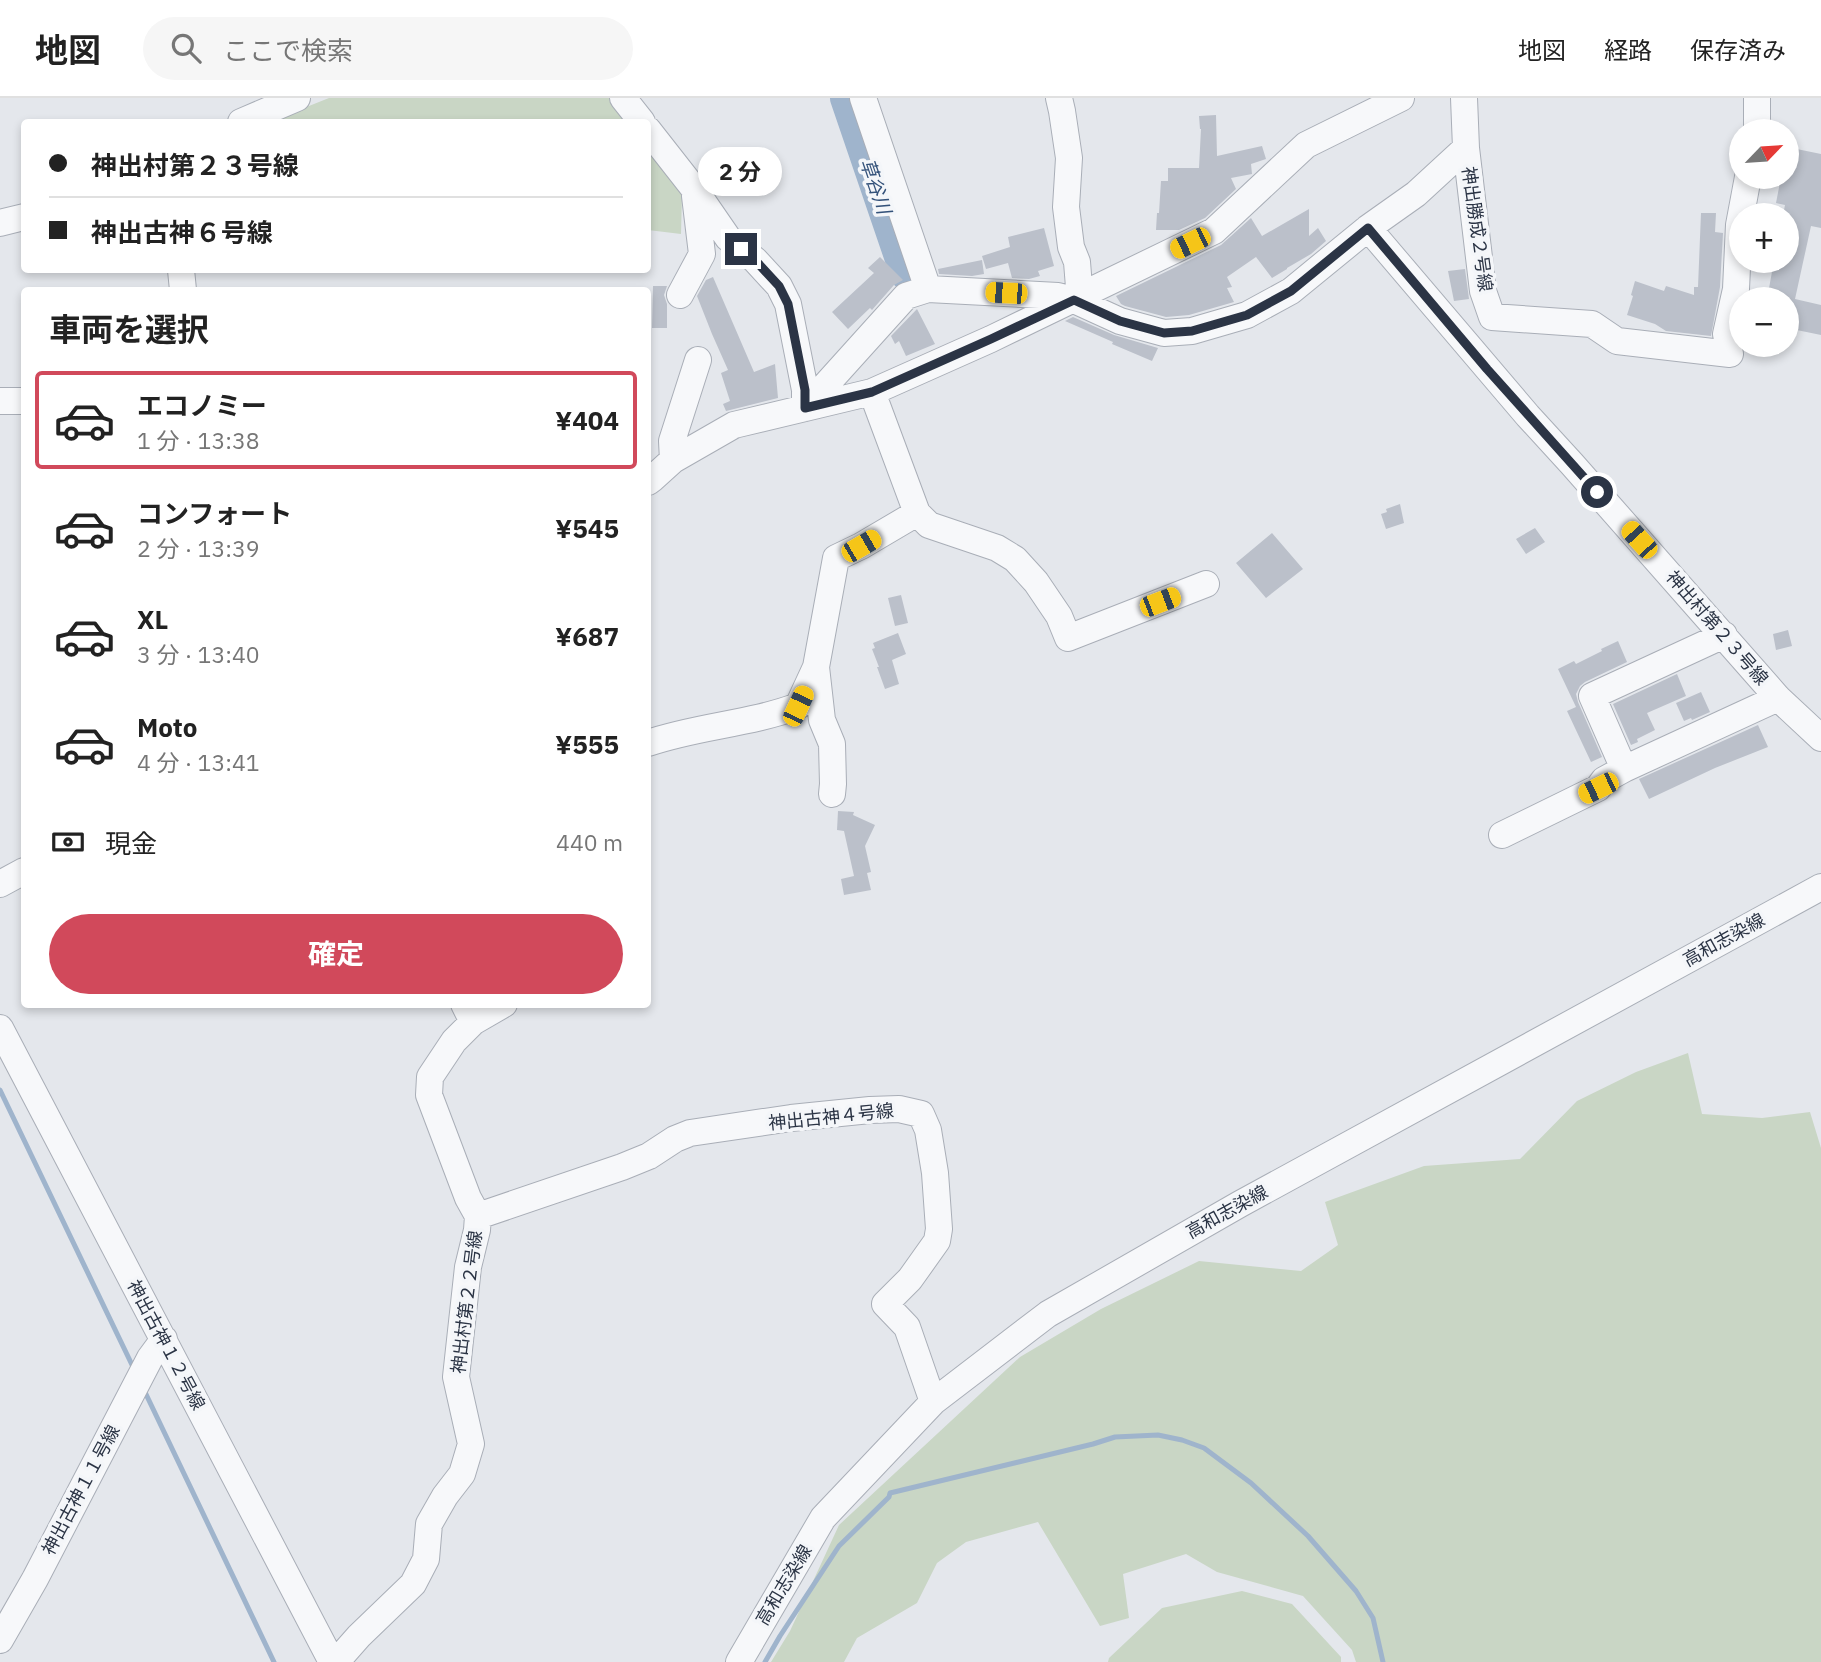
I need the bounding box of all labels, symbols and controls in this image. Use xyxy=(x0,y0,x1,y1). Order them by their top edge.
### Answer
search box xyxy=(143,17,633,80)
text: 地図 xyxy=(35,28,101,71)
icon: search xyxy=(167,29,205,67)
text: ここで検索 xyxy=(223,33,353,67)
text: 地図 xyxy=(1518,34,1566,66)
text: 経路 xyxy=(1604,34,1652,66)
text: 保存済み xyxy=(1690,34,1786,66)
north arrow xyxy=(1729,119,1799,189)
map controls xyxy=(1729,119,1799,357)
text: 神出村第２３号線 xyxy=(91,148,299,182)
callout: 2 分 xyxy=(699,148,783,197)
water label: 草谷川 xyxy=(855,155,897,219)
text: 2 分 xyxy=(719,156,761,186)
street label: 神出勝成２号線 xyxy=(1457,165,1498,293)
button: + xyxy=(1729,203,1799,273)
text: 神出古神６号線 xyxy=(91,215,273,249)
car xyxy=(1167,224,1214,262)
route end xyxy=(725,233,757,265)
car xyxy=(985,281,1028,305)
button: − xyxy=(1729,287,1799,357)
text: 車両を選択 xyxy=(49,308,209,350)
text: エコノミー xyxy=(137,388,267,422)
icon: car xyxy=(53,389,116,452)
text: ¥404 xyxy=(555,403,619,437)
text: 1 分 · 13:38 xyxy=(137,425,260,455)
route start xyxy=(1581,476,1613,508)
text: コンフォート xyxy=(137,496,292,530)
icon: car xyxy=(53,497,116,560)
text: ¥545 xyxy=(555,511,619,545)
car xyxy=(1618,517,1661,563)
car xyxy=(838,526,885,566)
text: 2 分 · 13:39 xyxy=(137,533,260,563)
street label: 神出村第２３号線 xyxy=(1661,566,1773,690)
car xyxy=(1137,585,1184,619)
text: XL xyxy=(137,602,168,636)
icon: car xyxy=(53,605,116,668)
text: ¥687 xyxy=(555,619,619,653)
text: 3 分 · 13:40 xyxy=(137,639,260,669)
car xyxy=(780,683,817,729)
text: Moto xyxy=(137,710,197,744)
icon: car xyxy=(53,713,116,776)
text: ¥555 xyxy=(555,727,619,761)
text: 4 分 · 13:41 xyxy=(137,747,260,777)
car xyxy=(1575,769,1622,807)
icon: cash xyxy=(49,823,87,861)
text: 現金 xyxy=(105,826,157,860)
text: 440 m xyxy=(556,827,623,857)
street label: 高和志染線 xyxy=(1679,908,1769,971)
button: 確定 xyxy=(49,914,623,994)
street label: 神出古神４号線 xyxy=(767,1098,895,1135)
street label: 高和志染線 xyxy=(1182,1180,1272,1243)
street label: 神出村第２２号線 xyxy=(446,1229,487,1375)
street label: 神出古神１２号線 xyxy=(122,1276,210,1414)
street label: 神出古神１１号線 xyxy=(37,1421,125,1559)
street label: 高和志染線 xyxy=(751,1540,817,1629)

